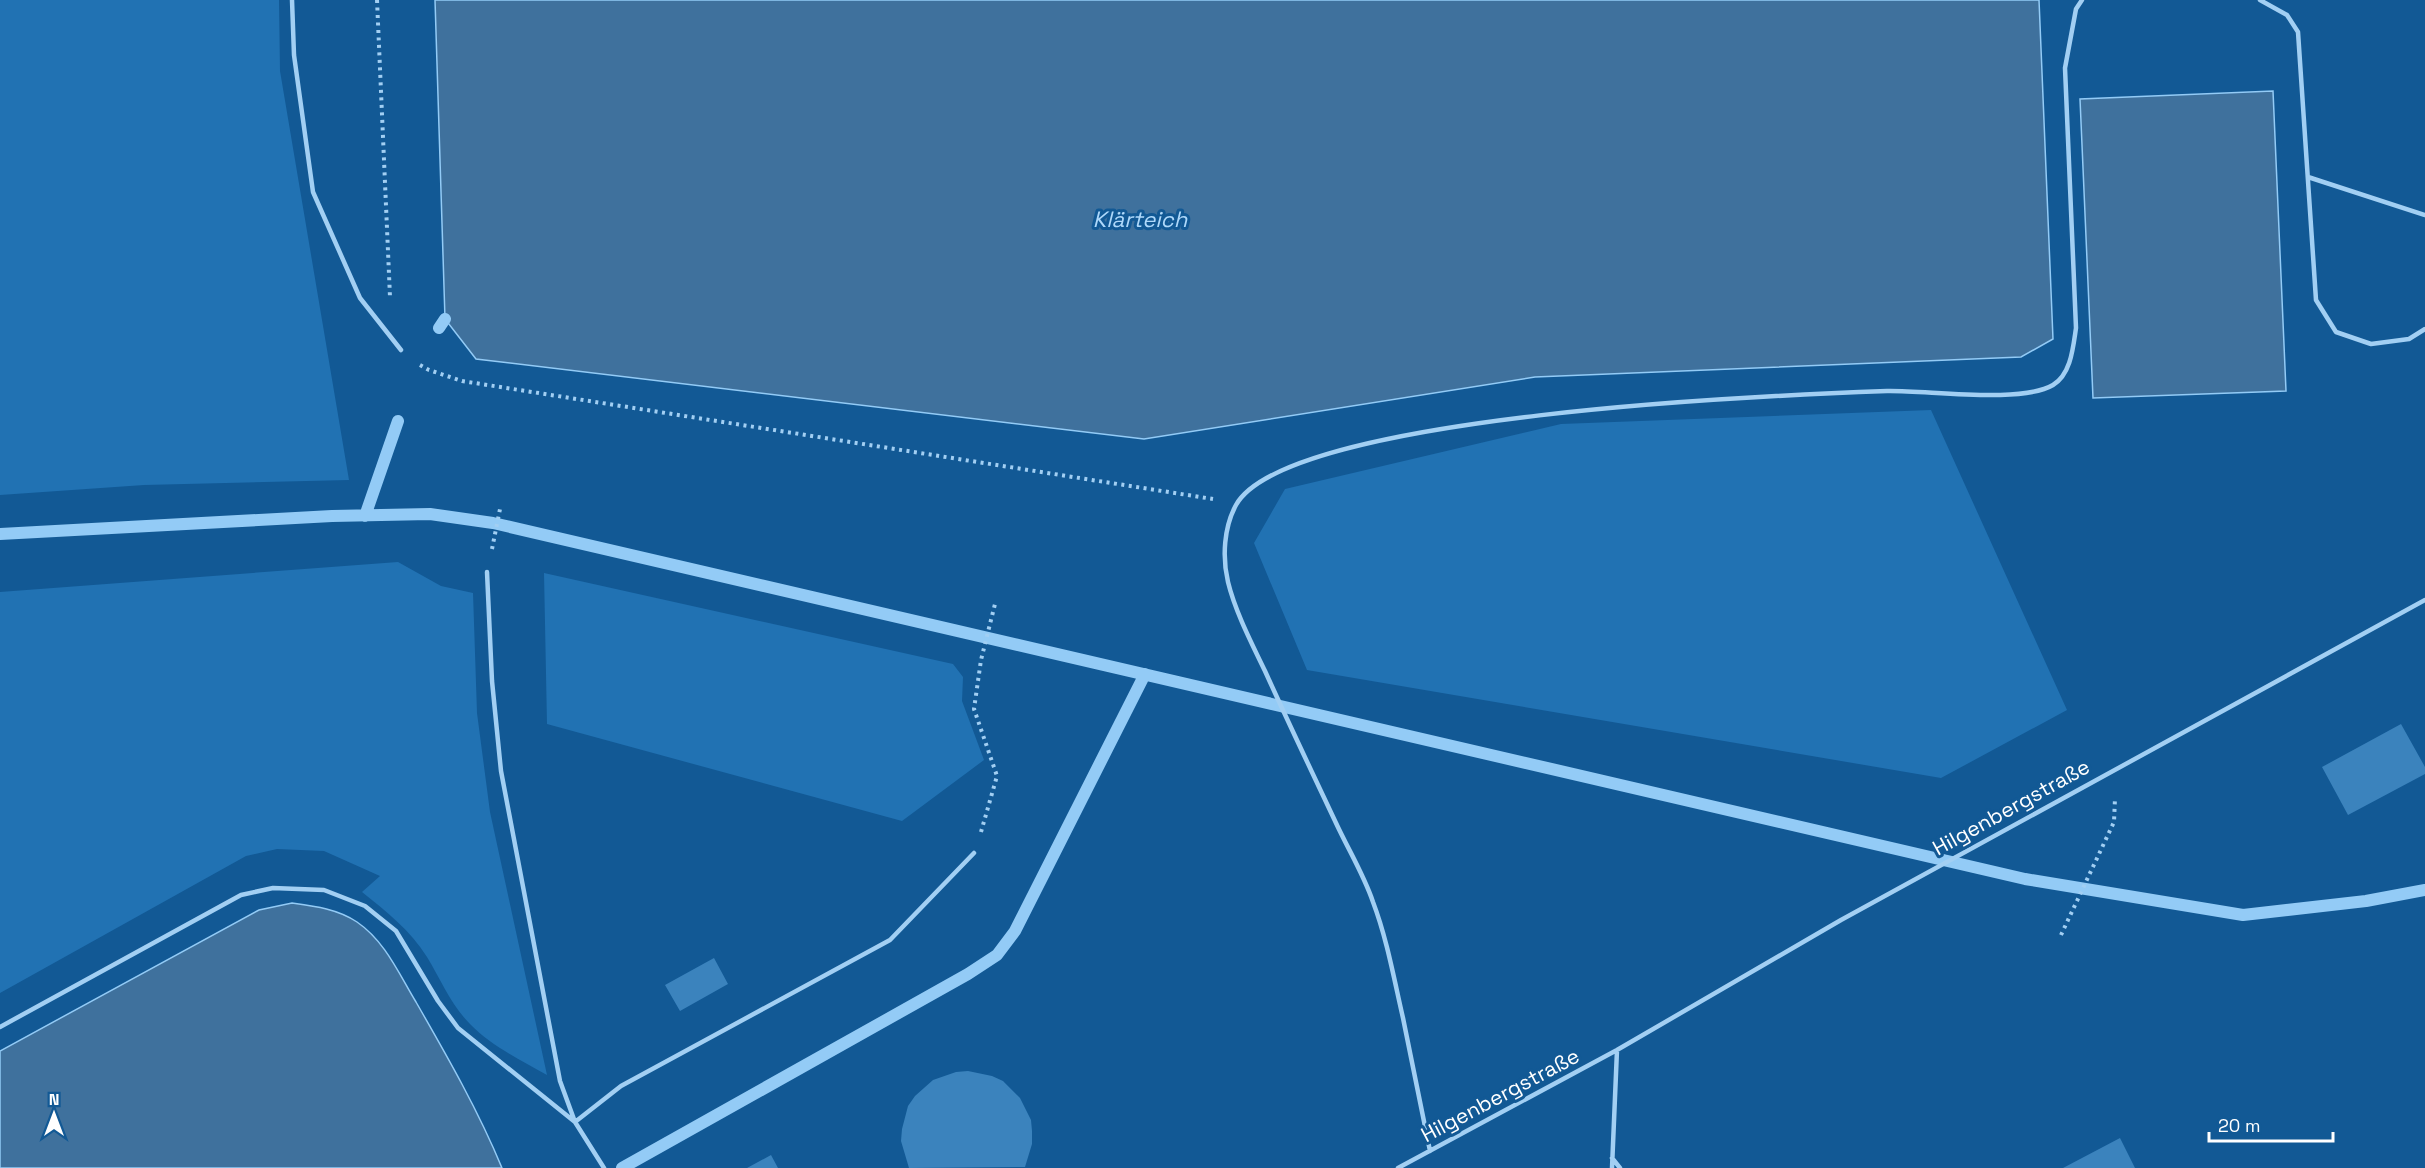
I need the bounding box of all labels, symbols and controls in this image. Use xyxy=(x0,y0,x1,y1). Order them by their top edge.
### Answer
water label: Klärteich xyxy=(1093,205,1188,233)
street label: Hilgenbergstraße xyxy=(1928,753,2094,861)
street label: Hilgenbergstraße xyxy=(1416,1042,1584,1148)
north arrow xyxy=(24,1084,84,1144)
text: N xyxy=(49,1089,59,1110)
scale bar xyxy=(2209,1105,2334,1143)
text: 20 m xyxy=(2218,1114,2261,1137)

